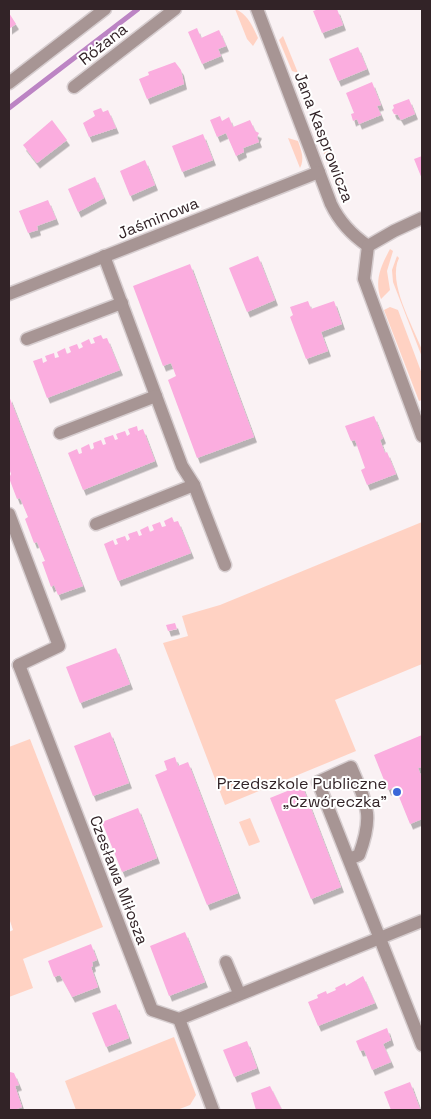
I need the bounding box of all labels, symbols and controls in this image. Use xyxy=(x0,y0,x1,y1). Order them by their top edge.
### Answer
street label: Różana xyxy=(74,18,132,70)
street label: Jana Kasprowicza xyxy=(289,69,359,205)
street label: Jaśminowa xyxy=(114,192,202,244)
place label: Przedszkole Publiczne „Czwóreczka” xyxy=(217,773,387,812)
marker: Przedszkole Publiczne „Czwóreczka” xyxy=(391,786,403,798)
street label: Czesława Miłosza xyxy=(85,812,153,948)

